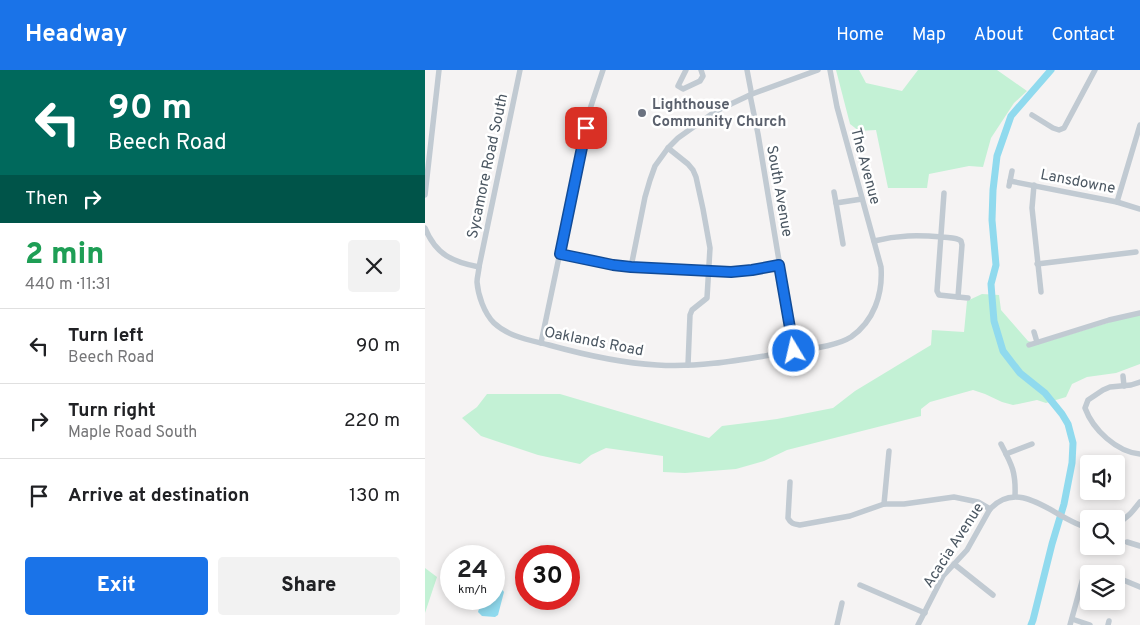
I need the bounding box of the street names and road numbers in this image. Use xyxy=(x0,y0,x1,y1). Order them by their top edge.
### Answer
street label: Sycamore Road South xyxy=(464,92,513,241)
street label: The Avenue xyxy=(845,126,884,207)
street label: South Avenue xyxy=(761,144,796,238)
street label: Lansdowne xyxy=(1039,166,1117,199)
street label: Oaklands Road xyxy=(542,324,645,361)
street label: Acacia Avenue xyxy=(920,500,989,592)

